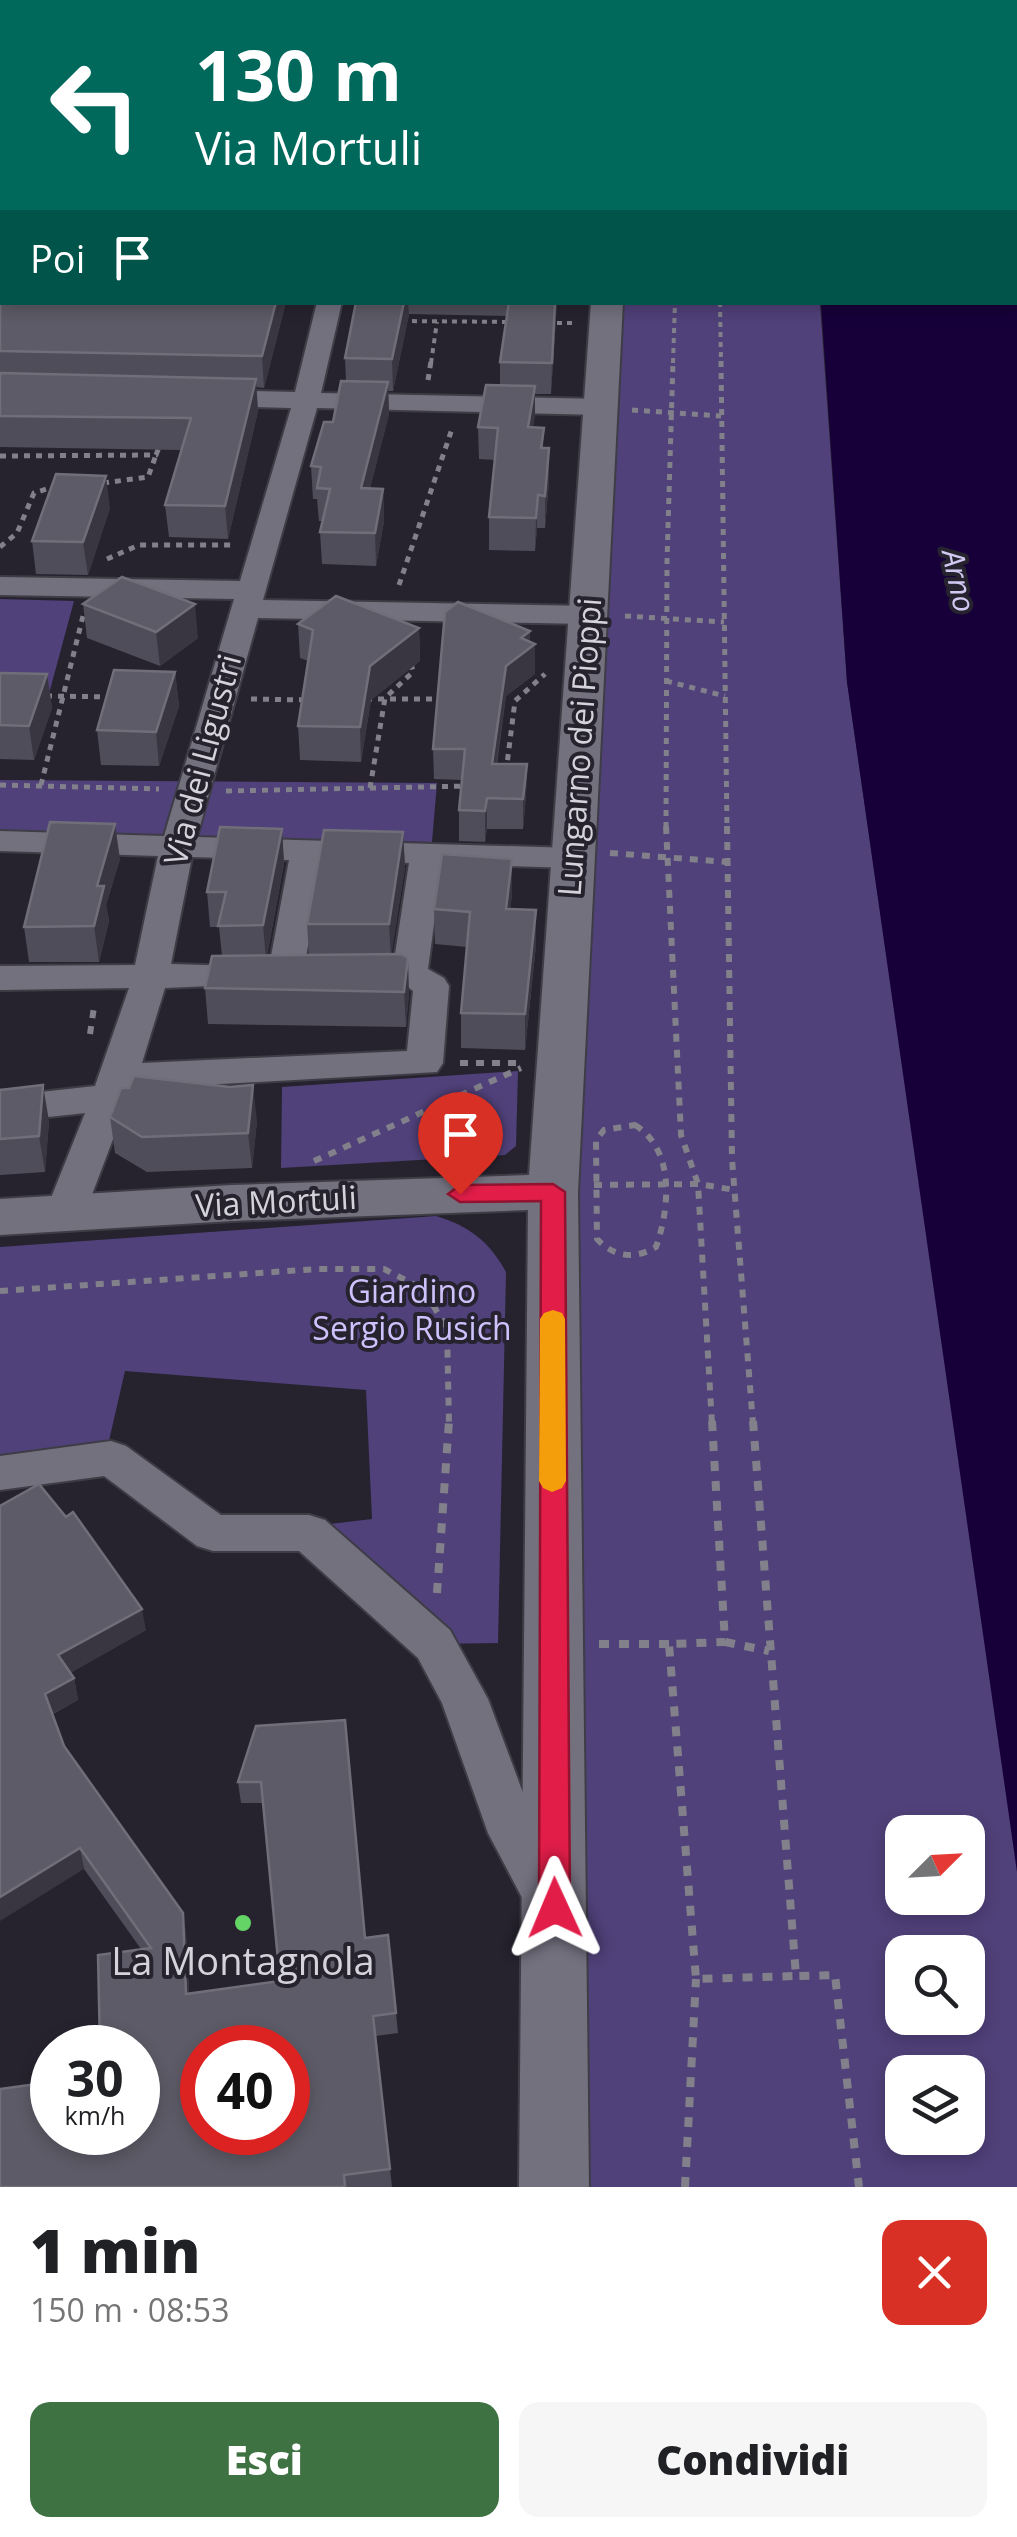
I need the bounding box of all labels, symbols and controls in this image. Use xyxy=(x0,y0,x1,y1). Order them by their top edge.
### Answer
text: 130 m xyxy=(195,26,402,122)
icon: left xyxy=(30,40,160,170)
text: Via Mortuli xyxy=(195,117,422,178)
icon: arrive xyxy=(105,230,160,285)
text: Poi xyxy=(30,232,85,284)
water label: Arno xyxy=(932,544,986,616)
street label: Lungarno dei Pioppi xyxy=(547,596,610,898)
street label: Via dei Ligustri xyxy=(153,649,250,870)
pin xyxy=(418,1092,503,1195)
icon: arrive xyxy=(433,1107,488,1162)
street label: Via Mortuli xyxy=(194,1175,358,1226)
park label: Giardino Sergio Rusich xyxy=(312,1269,512,1349)
north arrow xyxy=(885,1815,985,1915)
map controls xyxy=(885,1815,985,2155)
position arrow xyxy=(503,1856,607,1960)
marker: La Montagnola xyxy=(232,1912,254,1934)
place label: La Montagnola xyxy=(111,1934,375,1986)
button: search xyxy=(885,1935,985,2035)
speed limit sign: 40 xyxy=(180,2025,310,2155)
text: 30 xyxy=(66,2044,124,2112)
button: layers xyxy=(885,2055,985,2155)
text: km/h xyxy=(65,2098,125,2132)
text: 1 min xyxy=(30,2209,200,2291)
button: close xyxy=(882,2220,987,2325)
text: 150 m · 08:53 xyxy=(30,2288,229,2331)
button: Esci xyxy=(30,2402,499,2517)
button: Condividi xyxy=(519,2402,987,2517)

